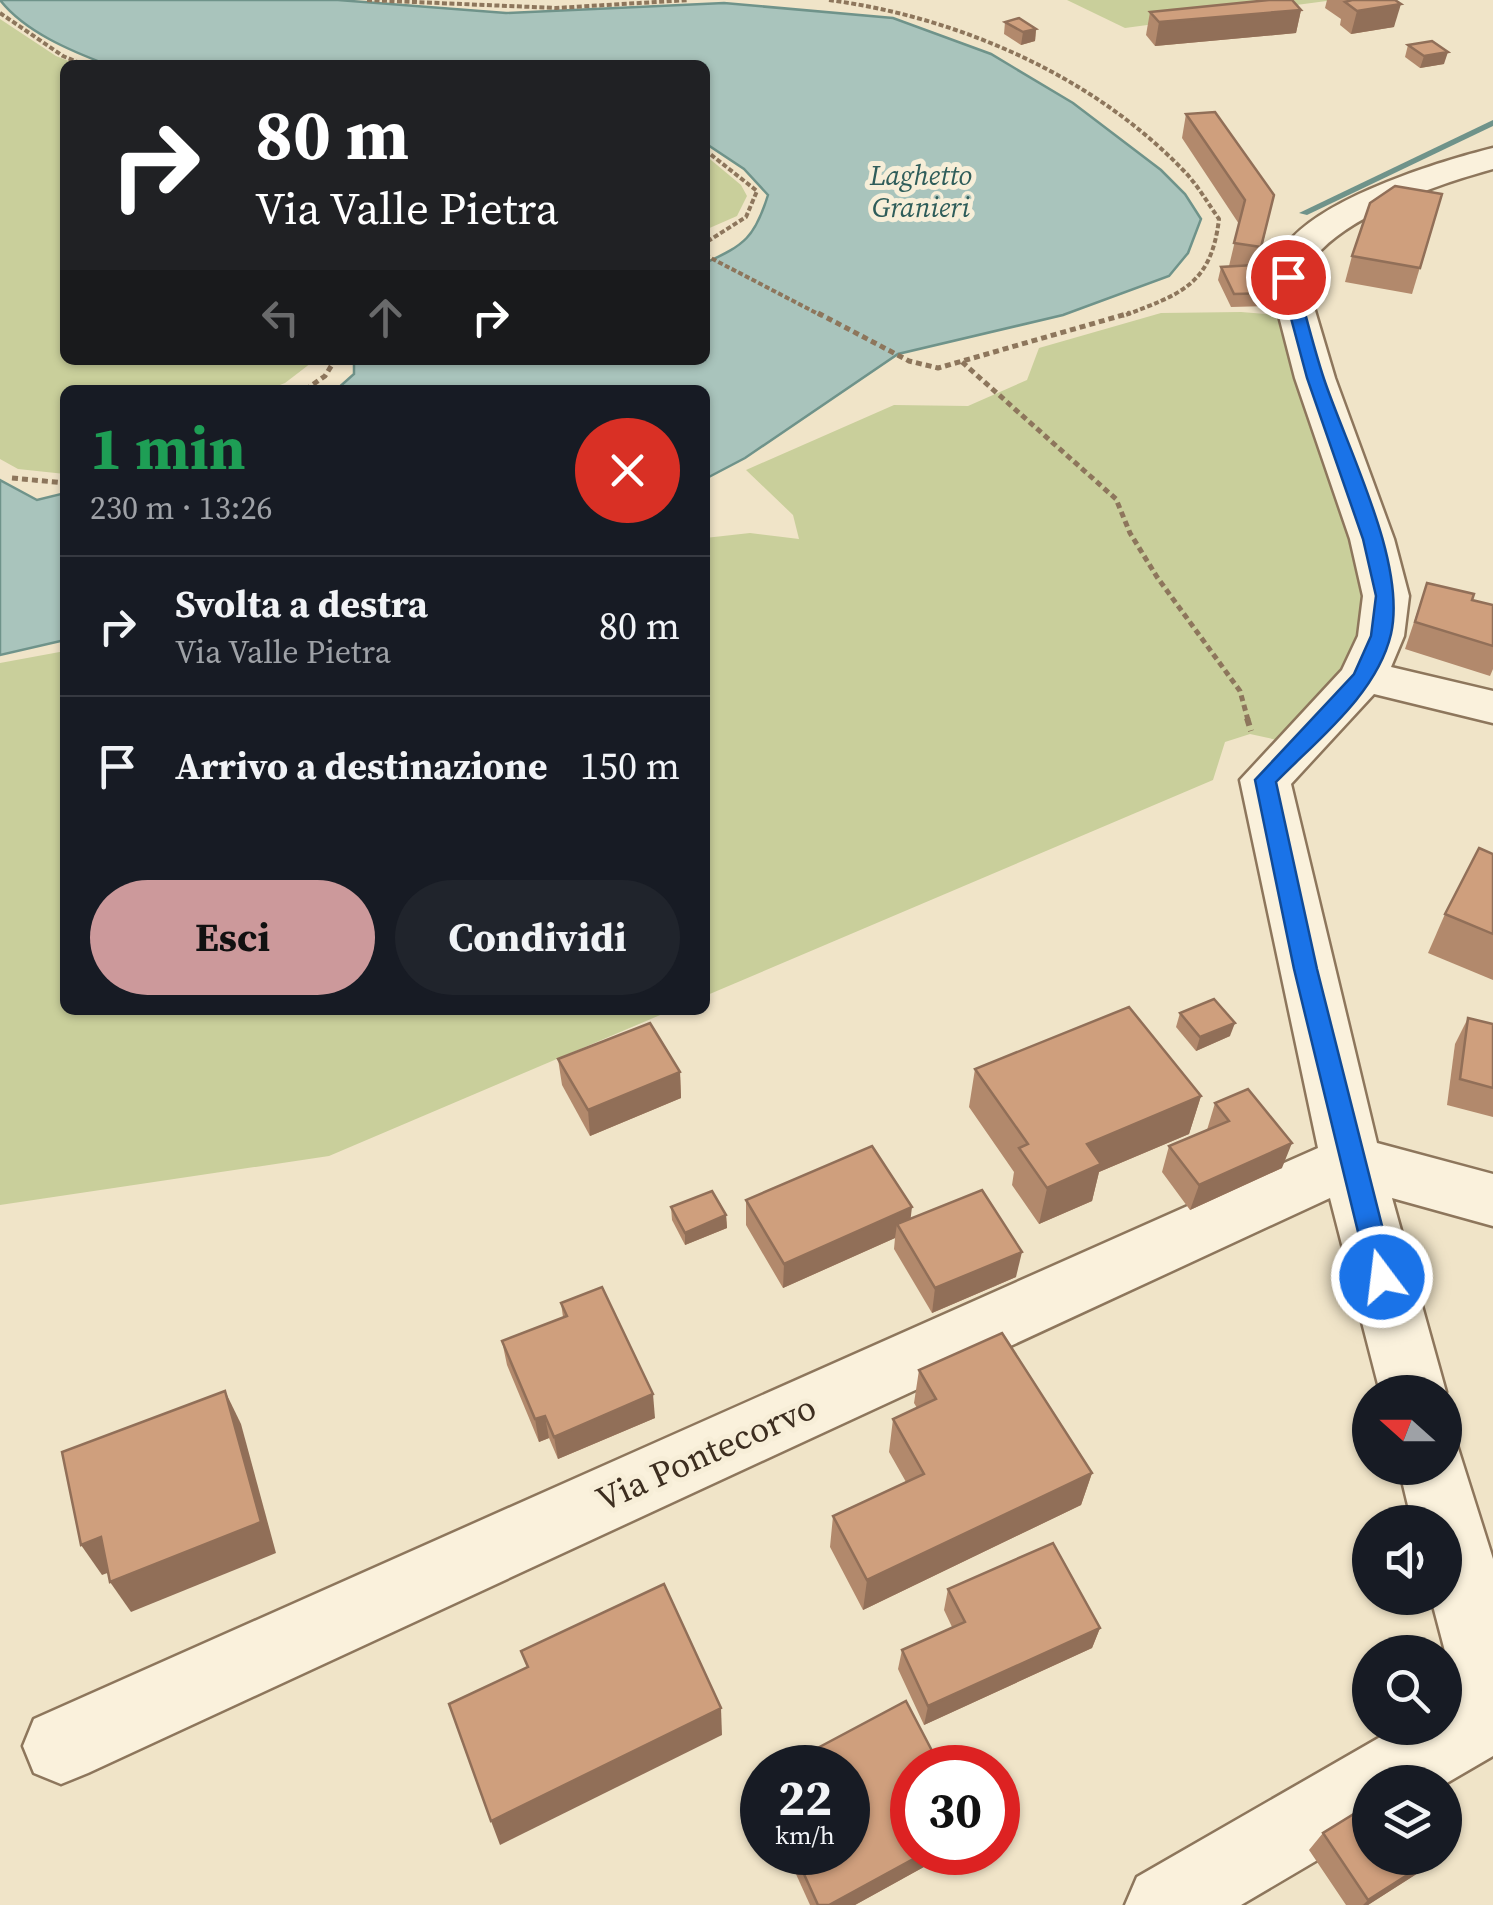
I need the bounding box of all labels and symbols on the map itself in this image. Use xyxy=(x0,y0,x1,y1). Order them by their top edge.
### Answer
water label: Laghetto Granieri xyxy=(869,156,972,226)
pin xyxy=(1246,235,1331,320)
position arrow xyxy=(1330,1225,1434,1329)
north arrow xyxy=(1352,1375,1462,1485)
street label: Via Pontecorvo xyxy=(588,1383,824,1523)
speed limit sign: 30 xyxy=(890,1745,1020,1875)

